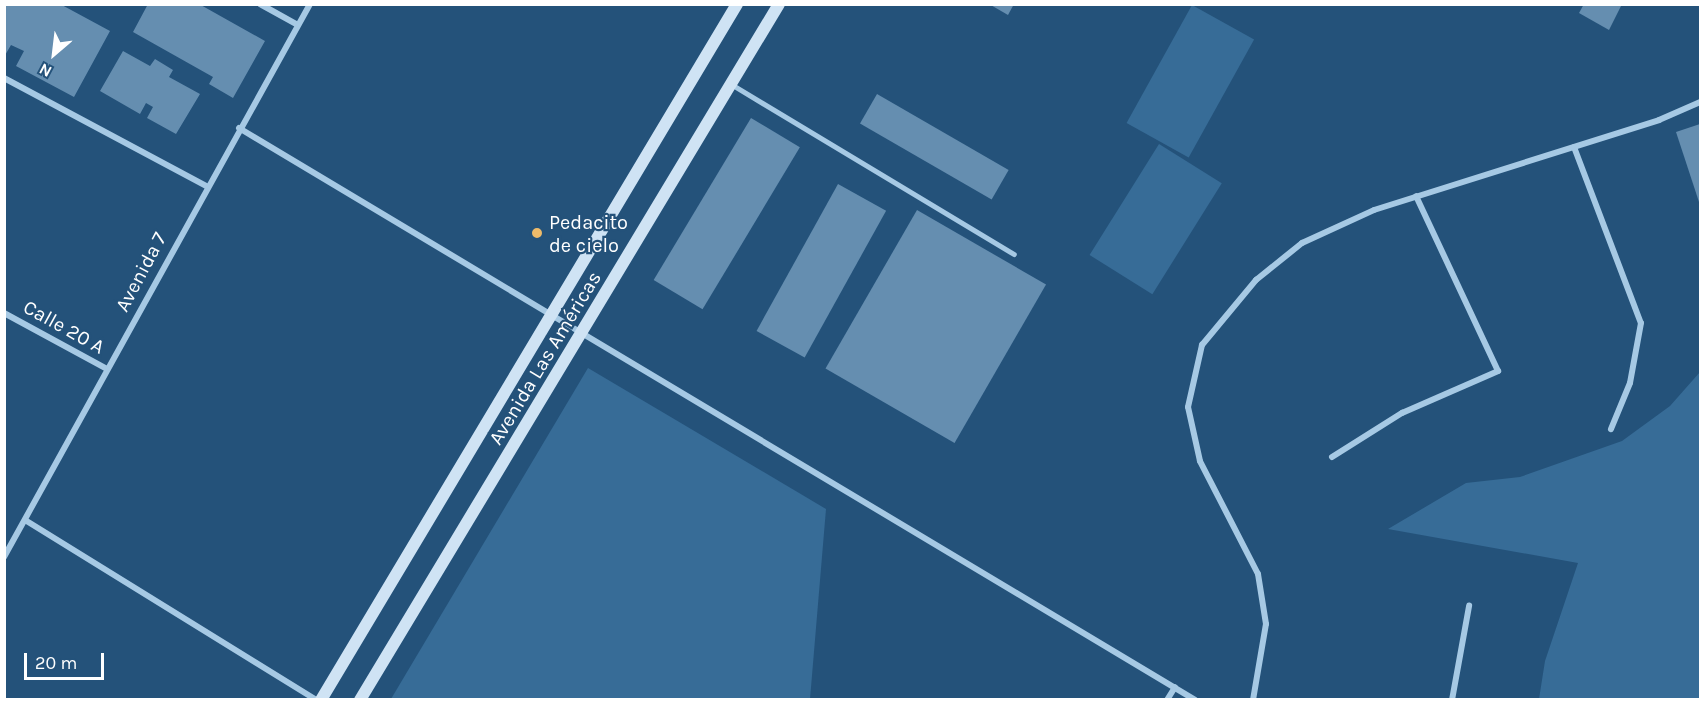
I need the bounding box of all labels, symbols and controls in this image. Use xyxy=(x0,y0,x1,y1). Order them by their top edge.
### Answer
north arrow xyxy=(24,24,84,84)
text: N xyxy=(36,59,55,81)
place label: Pedacito de cielo xyxy=(549,210,628,257)
marker: Pedacito de cielo xyxy=(530,226,544,240)
street label: Avenida 7 xyxy=(110,228,172,316)
street label: Avenida Las Américas xyxy=(484,267,606,449)
street label: Calle 20 A xyxy=(19,295,109,359)
scale bar xyxy=(27,641,106,679)
text: 20 m xyxy=(35,652,77,674)

